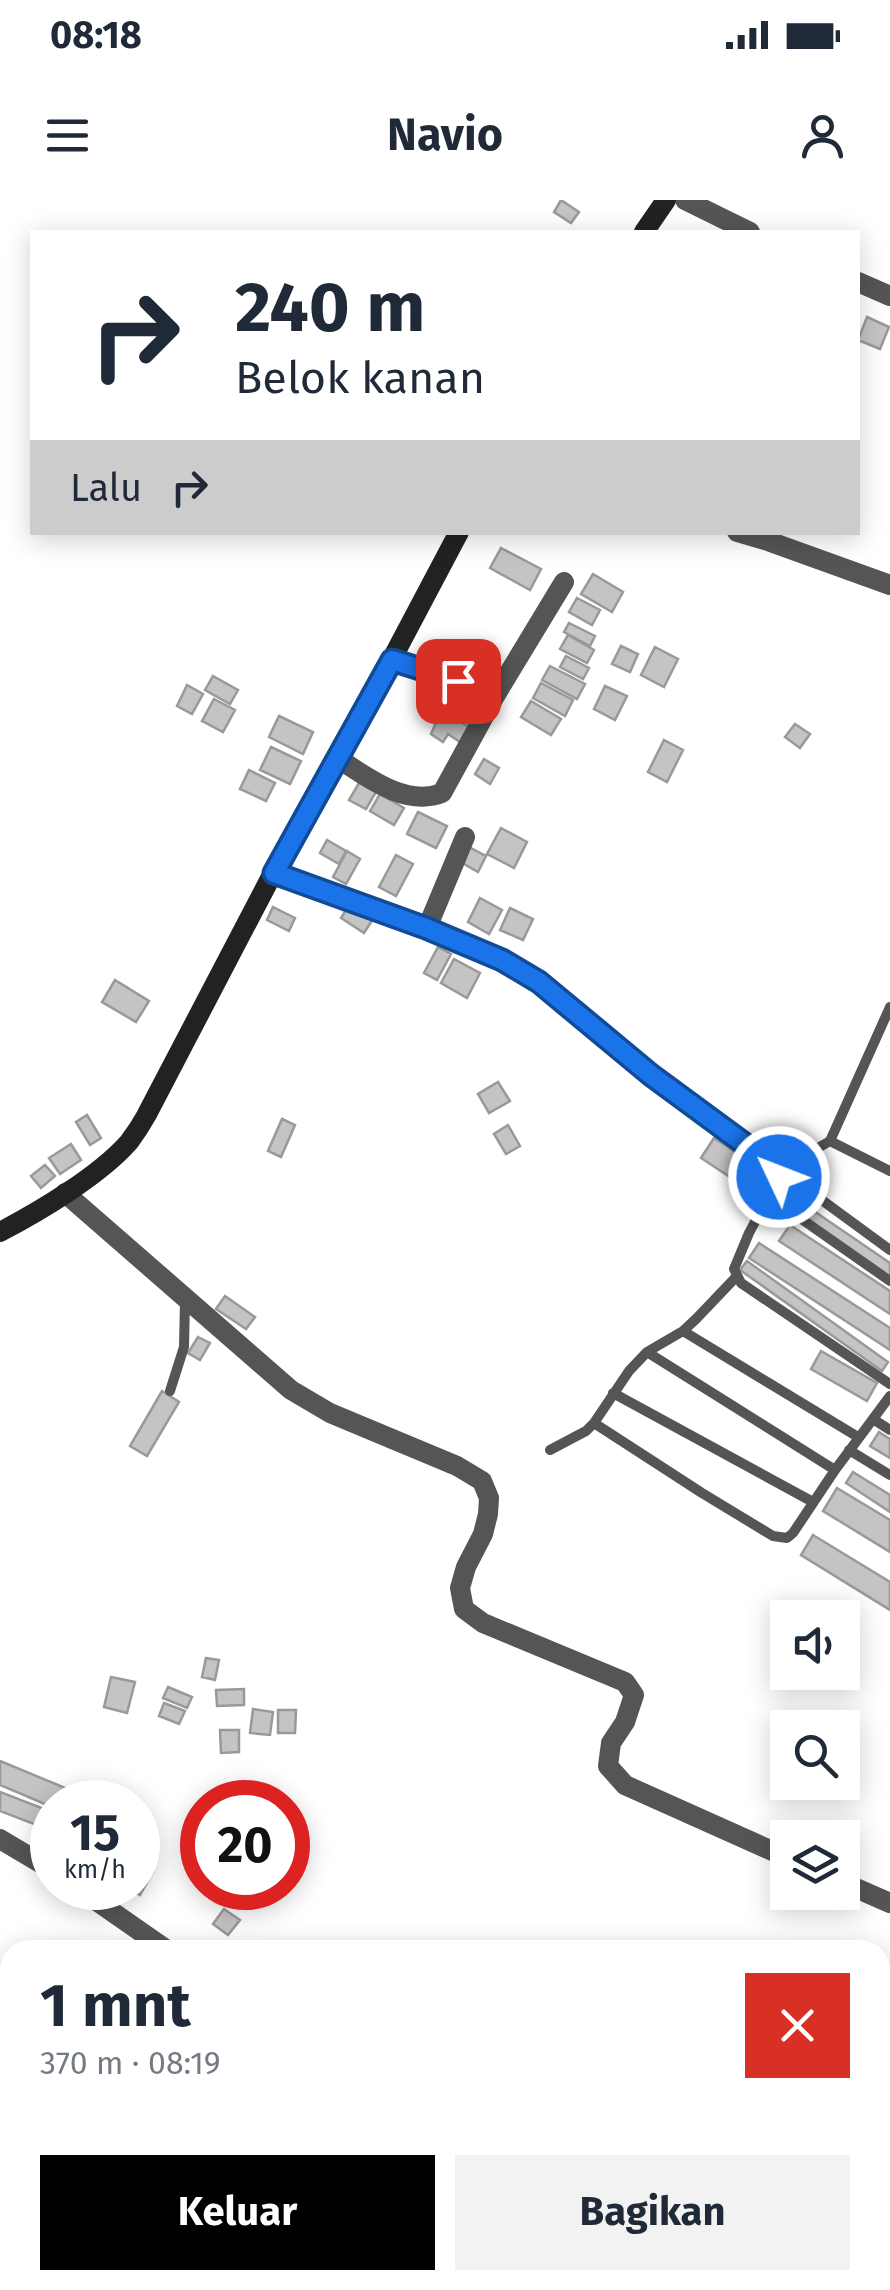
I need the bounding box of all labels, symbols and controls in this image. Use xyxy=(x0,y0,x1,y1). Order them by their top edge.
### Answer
text: 08:18 xyxy=(50,12,142,58)
icon: menu xyxy=(40,108,95,163)
text: Navio xyxy=(387,108,503,162)
icon: person xyxy=(795,108,850,163)
text: 240 m xyxy=(235,266,425,350)
icon: right xyxy=(70,270,200,400)
text: Belok kanan xyxy=(235,351,485,405)
icon: right xyxy=(162,460,217,515)
text: Lalu xyxy=(70,465,142,511)
pin xyxy=(416,639,501,724)
icon: arrive xyxy=(431,654,486,709)
position arrow xyxy=(727,1125,831,1229)
map controls xyxy=(770,1600,860,1910)
button: sound xyxy=(770,1600,860,1690)
button: search xyxy=(770,1710,860,1800)
speed limit sign: 20 xyxy=(180,1780,310,1910)
text: 15 xyxy=(70,1803,120,1863)
button: layers xyxy=(770,1820,860,1910)
text: km/h xyxy=(64,1855,126,1885)
text: 1 mnt xyxy=(40,1970,191,2042)
button: close xyxy=(745,1973,850,2078)
text: 370 m · 08:19 xyxy=(40,2044,221,2082)
button: Keluar xyxy=(40,2155,435,2270)
button: Bagikan xyxy=(455,2155,850,2270)

